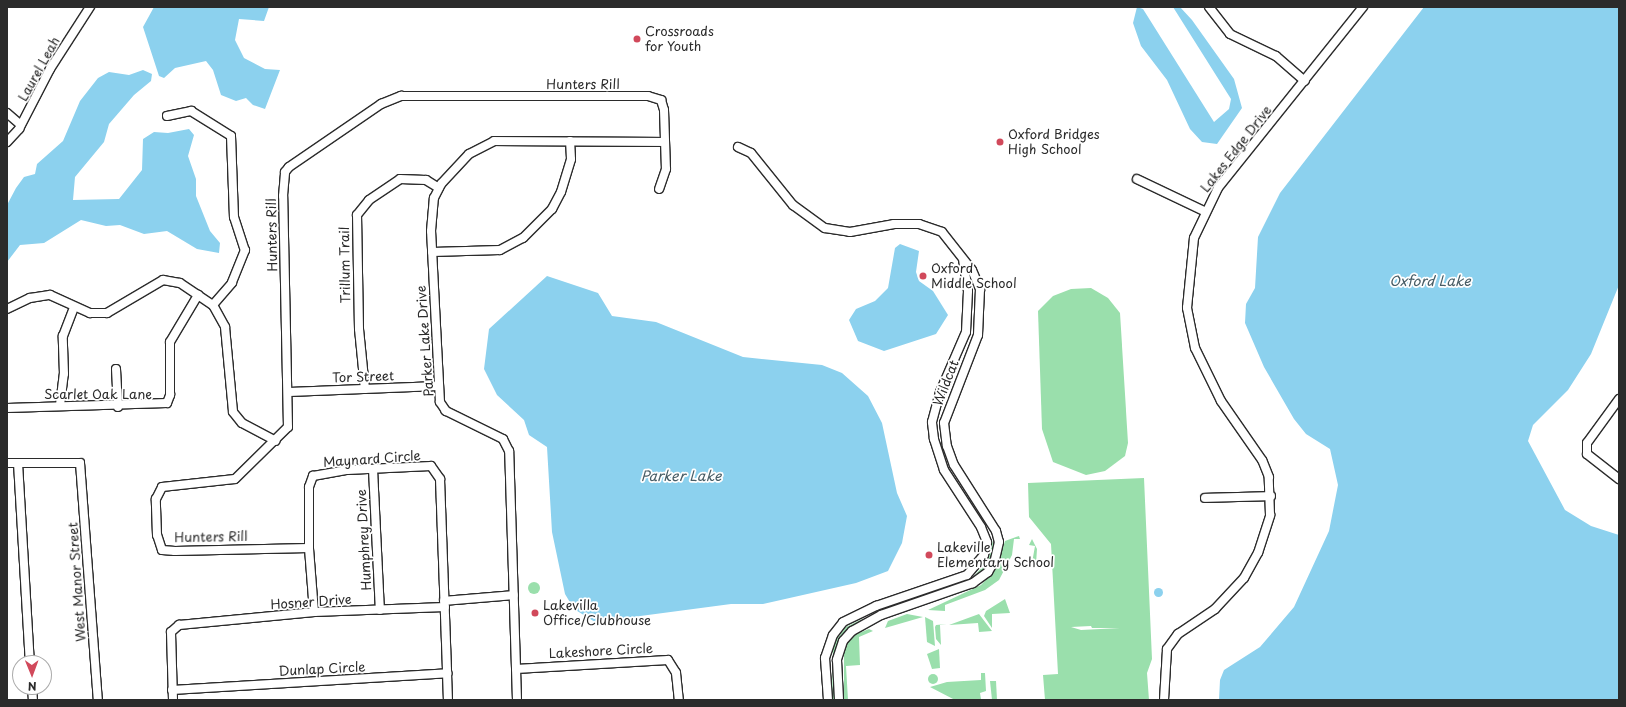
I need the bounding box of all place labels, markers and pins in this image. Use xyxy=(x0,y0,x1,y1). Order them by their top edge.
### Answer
place label: Crossroads for Youth xyxy=(645,24,714,55)
marker: Crossroads for Youth xyxy=(632,34,642,44)
place label: Oxford Bridges High School xyxy=(1008,127,1101,158)
marker: Oxford Bridges High School xyxy=(995,137,1005,147)
place label: Oxford Middle School xyxy=(931,261,1018,292)
marker: Oxford Middle School xyxy=(918,271,928,281)
place label: Lakeville Elementary School xyxy=(937,540,1054,571)
marker: Lakeville Elementary School xyxy=(924,550,934,560)
place label: Lakevilla Office/Clubhouse xyxy=(543,598,651,629)
marker: Lakevilla Office/Clubhouse xyxy=(530,608,540,618)

